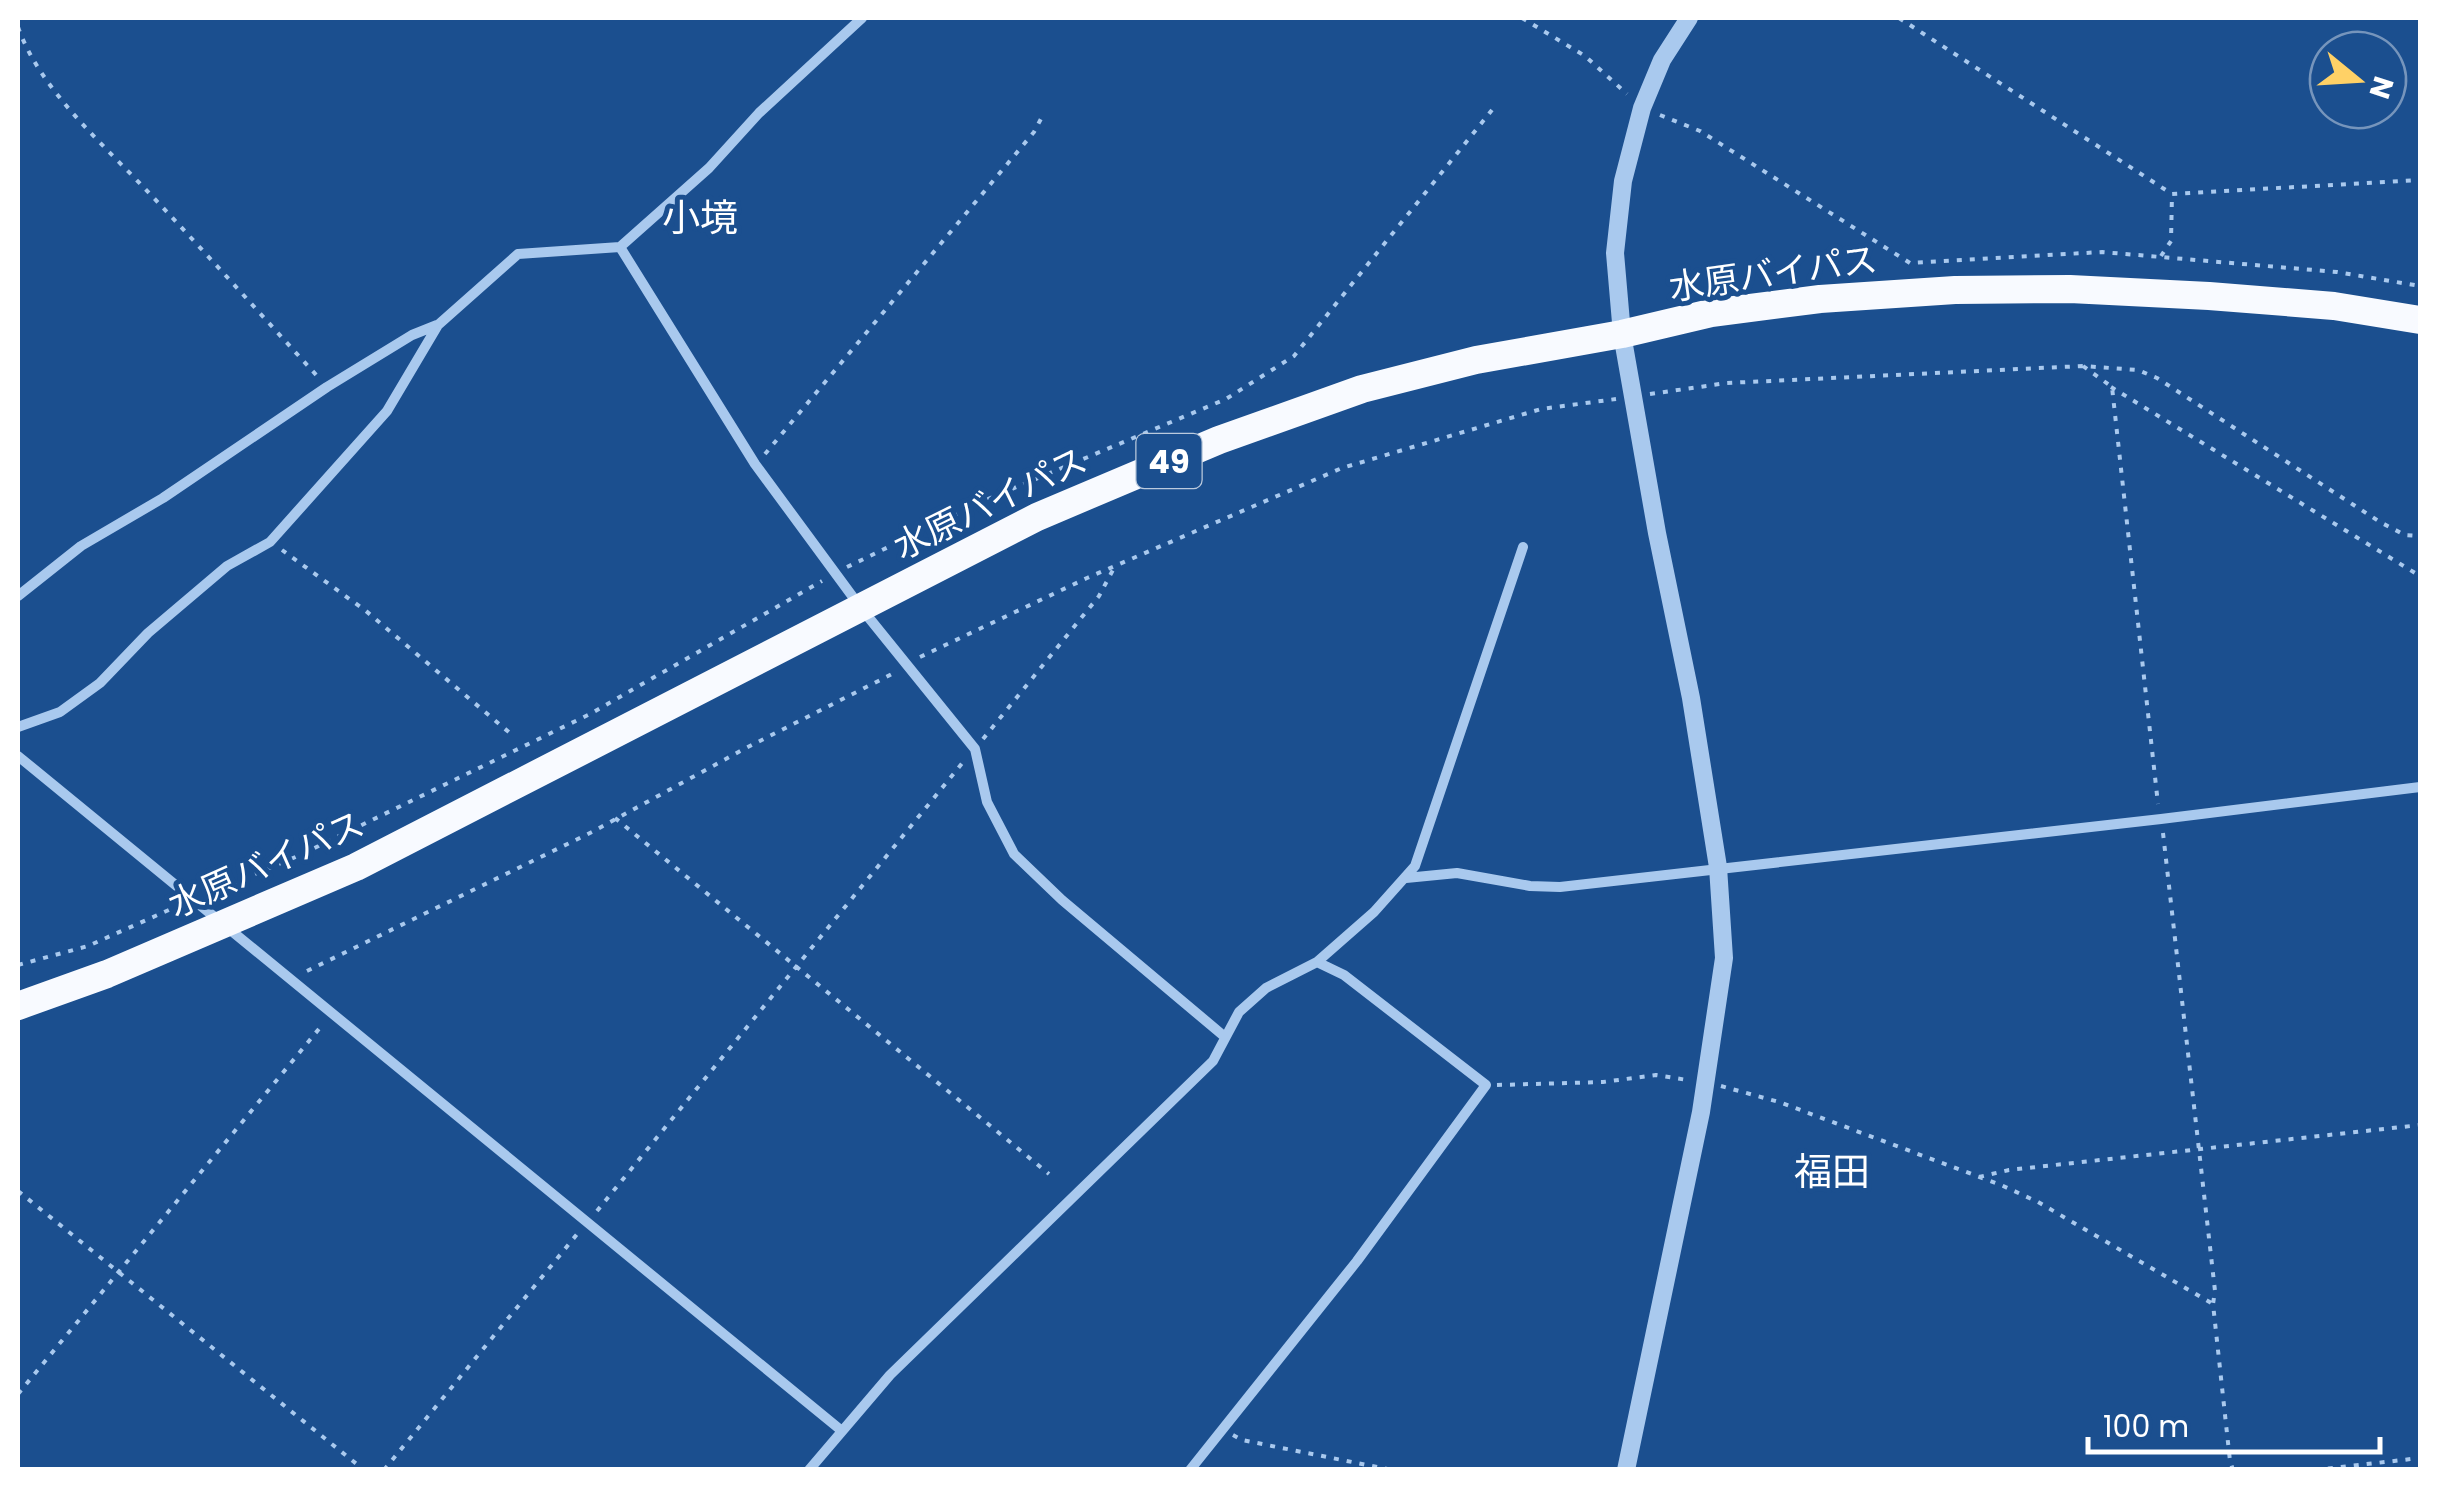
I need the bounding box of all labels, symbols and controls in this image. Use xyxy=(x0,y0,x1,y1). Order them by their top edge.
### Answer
north arrow xyxy=(2308,30,2408,130)
text: N xyxy=(2360,72,2403,104)
district label: 小境 xyxy=(662,191,738,244)
street label: 水原バイパス xyxy=(1666,234,1880,312)
road number: 49 xyxy=(1136,434,1202,488)
street label: 水原バイパス xyxy=(885,435,1095,571)
street label: 水原バイパス xyxy=(160,799,372,929)
district label: 福田 xyxy=(1794,1145,1870,1198)
scale bar xyxy=(2088,1392,2380,1454)
text: 100 m xyxy=(2103,1405,2189,1448)

